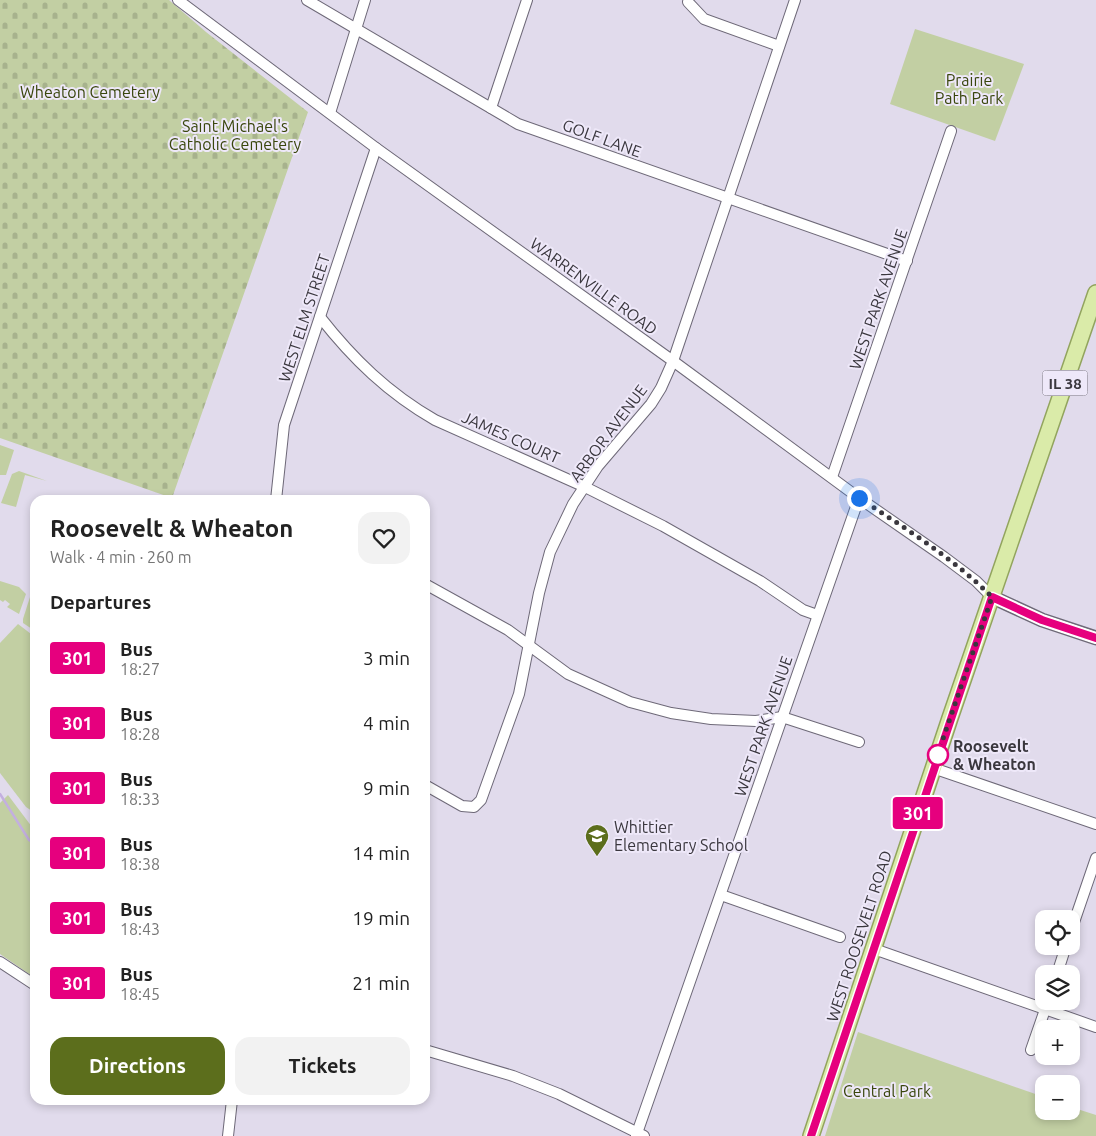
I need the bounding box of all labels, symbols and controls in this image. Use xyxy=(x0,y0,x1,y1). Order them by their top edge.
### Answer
park label: Prairie Path Park xyxy=(935,71,1003,107)
park label: Wheaton Cemetery xyxy=(20,83,160,101)
street label: GOLF LANE xyxy=(560,115,644,161)
park label: Saint Michael's Catholic Cemetery xyxy=(169,117,302,153)
street label: WEST PARK AVENUE xyxy=(845,226,911,372)
street label: WARRENVILLE ROAD xyxy=(527,234,661,338)
street label: WEST ELM STREET xyxy=(275,252,333,384)
road number: IL 38 xyxy=(1042,370,1088,396)
street label: ARBOR AVENUE xyxy=(566,381,650,485)
street label: JAMES COURT xyxy=(459,407,563,467)
your location xyxy=(847,486,872,511)
button: heart xyxy=(358,512,410,564)
text: Roosevelt & Wheaton xyxy=(50,515,293,542)
text: Walk · 4 min · 260 m xyxy=(50,548,192,566)
text: Departures xyxy=(50,591,151,613)
text: Bus xyxy=(120,638,153,660)
text: 3 min xyxy=(363,647,410,669)
text: 301 xyxy=(62,648,93,668)
street label: WEST PARK AVENUE xyxy=(730,653,796,799)
text: 18:27 xyxy=(120,660,160,678)
text: Bus xyxy=(120,703,153,725)
text: 4 min xyxy=(363,712,410,734)
text: 301 xyxy=(62,713,93,733)
text: 18:28 xyxy=(120,725,160,743)
place label: Roosevelt & Wheaton xyxy=(953,737,1036,773)
marker: Roosevelt & Wheaton xyxy=(927,744,949,766)
text: Bus xyxy=(120,768,153,790)
text: 9 min xyxy=(363,777,410,799)
text: 301 xyxy=(62,778,93,798)
text: 18:33 xyxy=(120,790,160,808)
line badge: 301 xyxy=(889,797,947,829)
text: 301 xyxy=(903,803,933,823)
place label: Whittier Elementary School xyxy=(614,818,748,854)
school or university icon: Whittier Elementary School xyxy=(584,823,610,857)
text: Bus xyxy=(120,833,153,855)
text: 14 min xyxy=(352,842,410,864)
text: 301 xyxy=(62,843,93,863)
street label: WEST ROOSEVELT ROAD xyxy=(823,848,895,1024)
text: 18:38 xyxy=(120,855,160,873)
text: Bus xyxy=(120,898,153,920)
text: 19 min xyxy=(352,907,410,929)
text: 301 xyxy=(62,908,93,928)
map controls xyxy=(1035,910,1080,1120)
button: locate xyxy=(1035,910,1080,955)
text: 18:43 xyxy=(120,920,160,938)
text: Bus xyxy=(120,963,153,985)
button: layers xyxy=(1035,965,1080,1010)
text: 21 min xyxy=(352,972,410,994)
text: 301 xyxy=(62,973,93,993)
text: 18:45 xyxy=(120,985,160,1003)
button: + xyxy=(1035,1020,1080,1065)
button: Directions xyxy=(50,1037,225,1095)
button: Tickets xyxy=(235,1037,410,1095)
button: − xyxy=(1035,1075,1080,1120)
park label: Central Park xyxy=(843,1082,931,1100)

